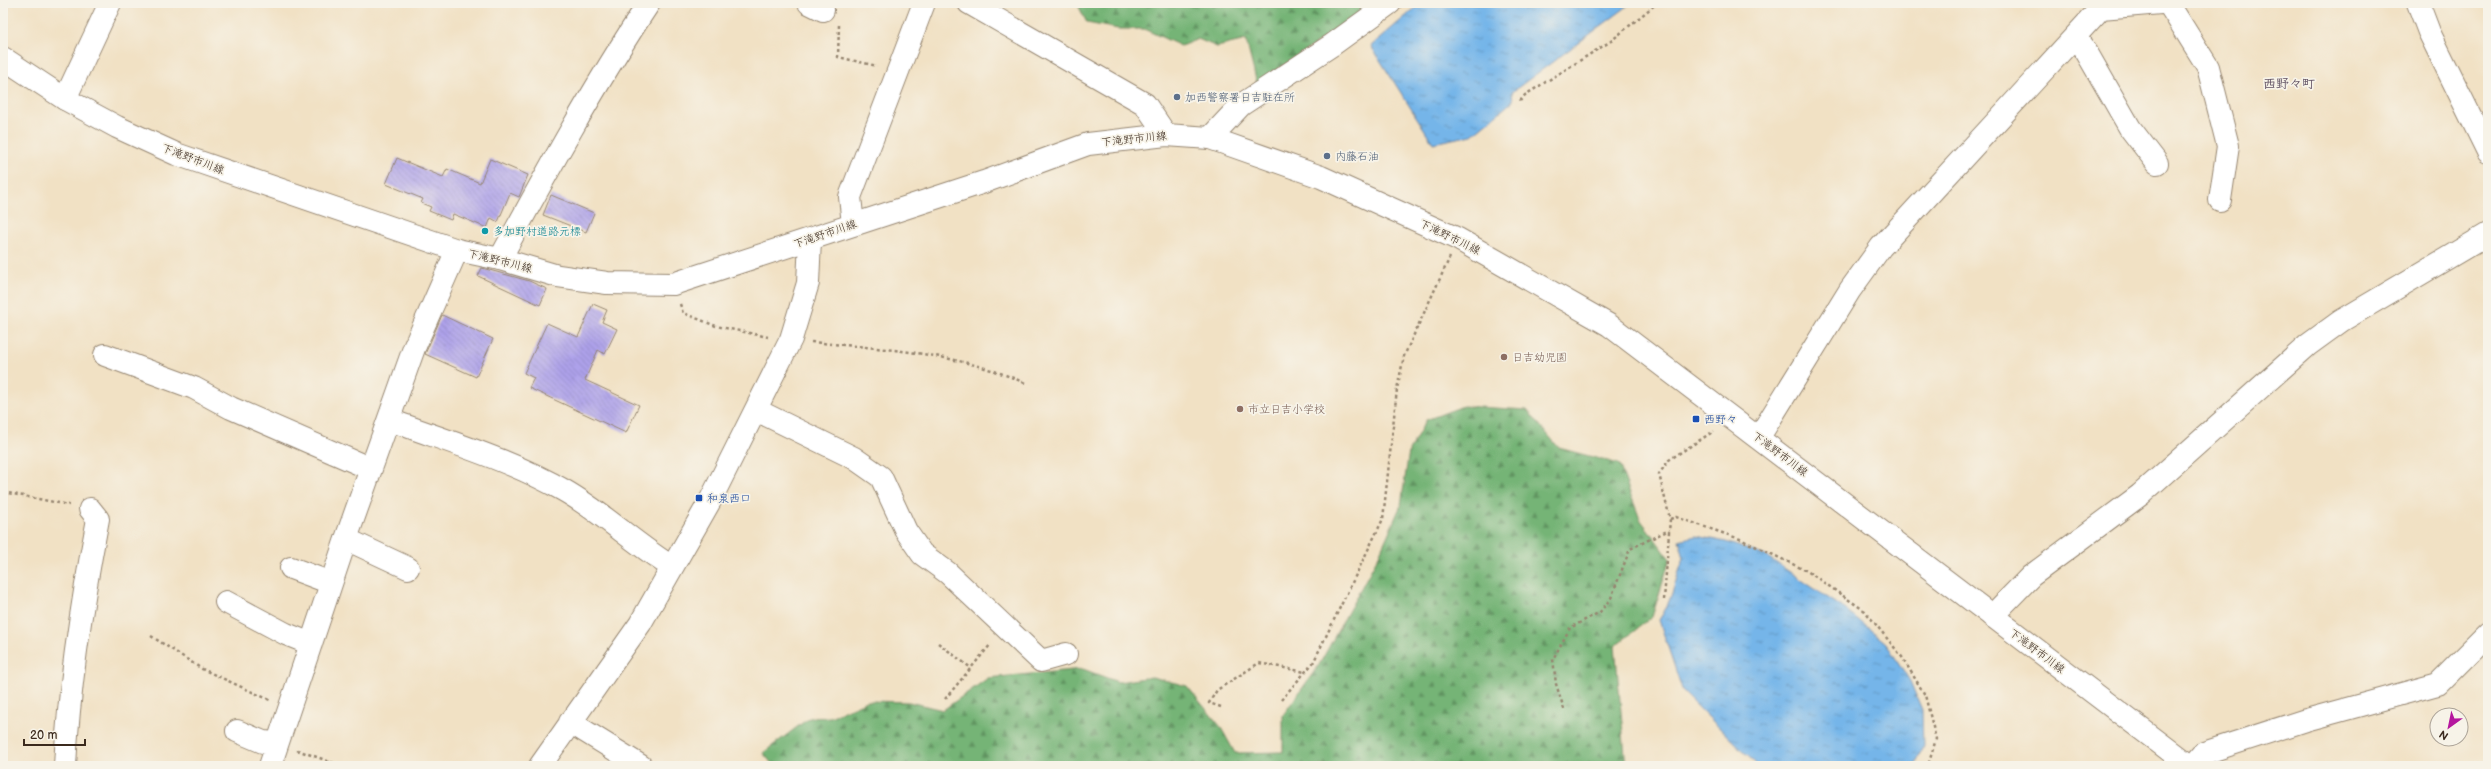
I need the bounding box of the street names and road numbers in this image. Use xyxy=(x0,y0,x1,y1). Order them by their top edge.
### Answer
street label: 下滝野市川線 xyxy=(1101,129,1167,149)
street label: 下滝野市川線 xyxy=(160,141,226,177)
street label: 下滝野市川線 xyxy=(792,217,858,251)
street label: 下滝野市川線 xyxy=(1417,217,1483,257)
street label: 下滝野市川線 xyxy=(466,247,534,275)
street label: 下滝野市川線 xyxy=(1750,429,1810,479)
street label: 下滝野市川線 xyxy=(2007,626,2067,676)

